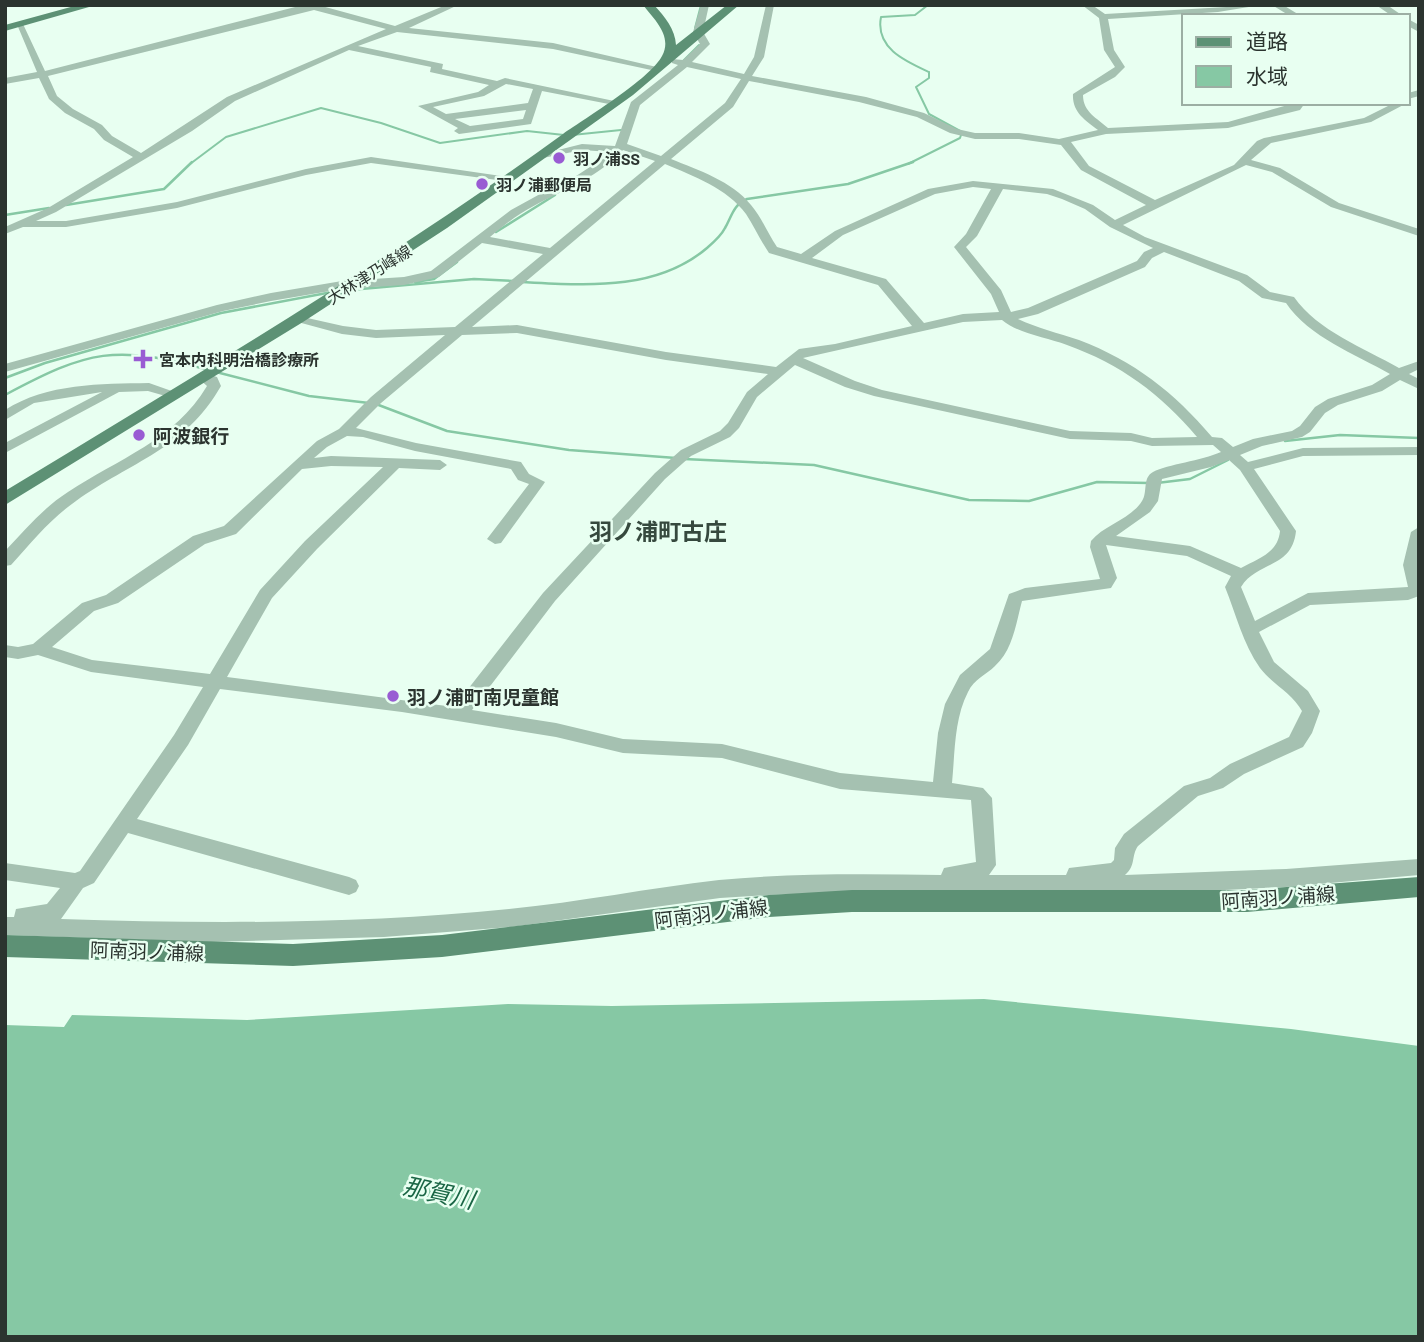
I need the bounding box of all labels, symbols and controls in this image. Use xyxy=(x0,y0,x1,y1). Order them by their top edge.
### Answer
legend xyxy=(1182,14,1410,105)
text: 道路 xyxy=(1246,28,1288,53)
text: 水域 xyxy=(1246,63,1288,88)
place label: 羽ノ浦SS xyxy=(573,149,640,168)
marker: 羽ノ浦SS xyxy=(551,150,567,166)
place label: 羽ノ浦郵便局 xyxy=(496,175,592,194)
marker: 羽ノ浦郵便局 xyxy=(474,176,490,192)
street label: 大林津乃峰線 xyxy=(323,241,415,307)
marker: 宮本内科明治橋診療所 xyxy=(133,349,153,369)
place label: 宮本内科明治橋診療所 xyxy=(159,350,319,369)
place label: 阿波銀行 xyxy=(153,424,229,447)
marker: 阿波銀行 xyxy=(131,427,147,443)
district label: 羽ノ浦町古庄 xyxy=(589,517,727,545)
place label: 羽ノ浦町南児童館 xyxy=(407,685,559,708)
marker: 羽ノ浦町南児童館 xyxy=(385,688,401,704)
street label: 阿南羽ノ浦線 xyxy=(1220,882,1336,912)
street label: 阿南羽ノ浦線 xyxy=(653,895,769,931)
street label: 阿南羽ノ浦線 xyxy=(90,938,204,964)
water label: 那賀川 xyxy=(401,1170,480,1214)

